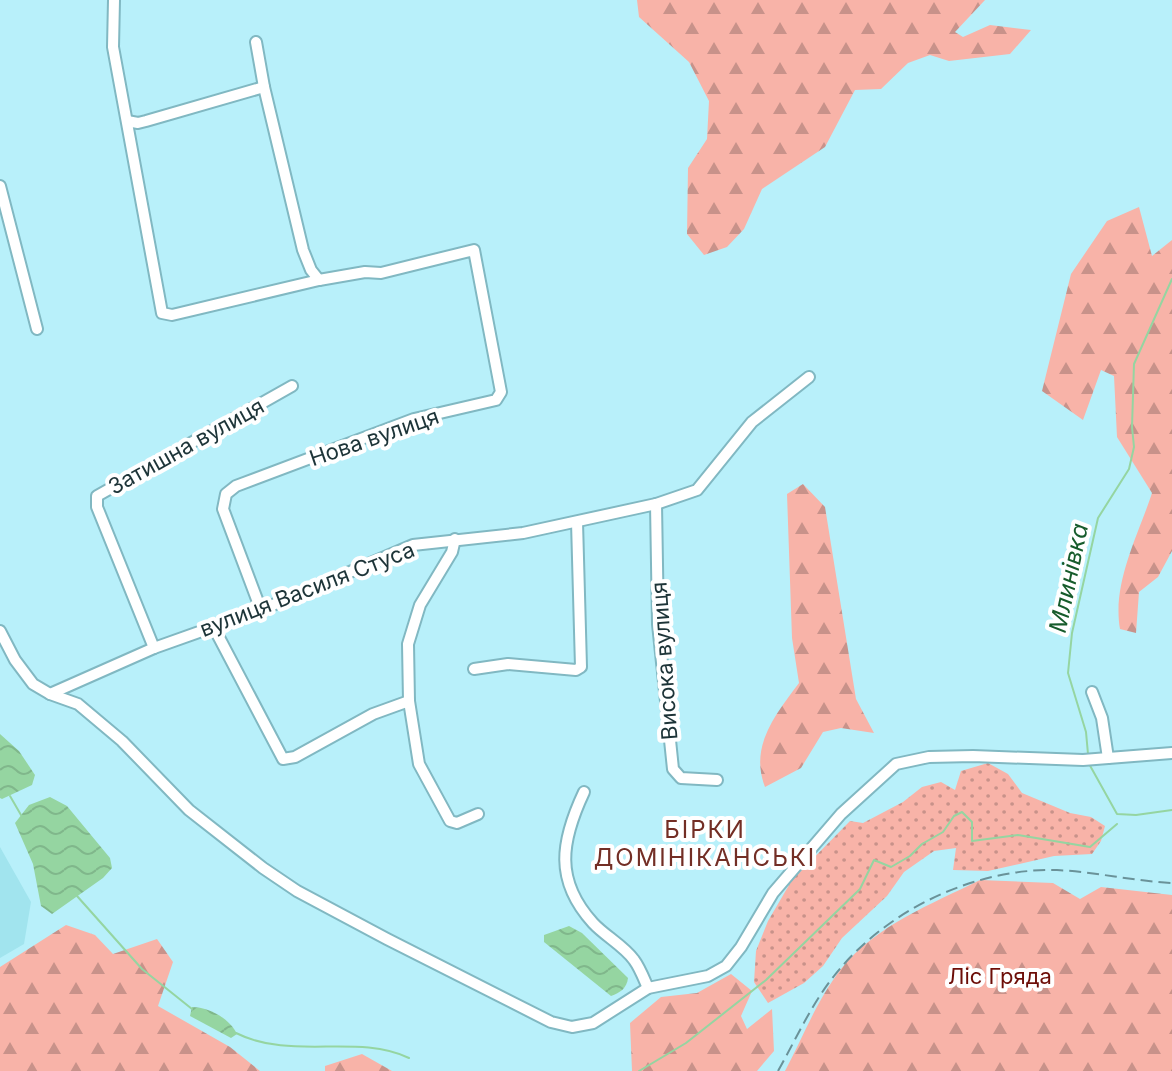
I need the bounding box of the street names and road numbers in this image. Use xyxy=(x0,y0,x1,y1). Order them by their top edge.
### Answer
street label: Затишна вулиця xyxy=(104,392,268,500)
street label: Нова вулиця xyxy=(306,403,442,471)
street label: вулиця Василя Стуса xyxy=(196,536,418,642)
street label: Висока вулиця xyxy=(646,581,682,741)

